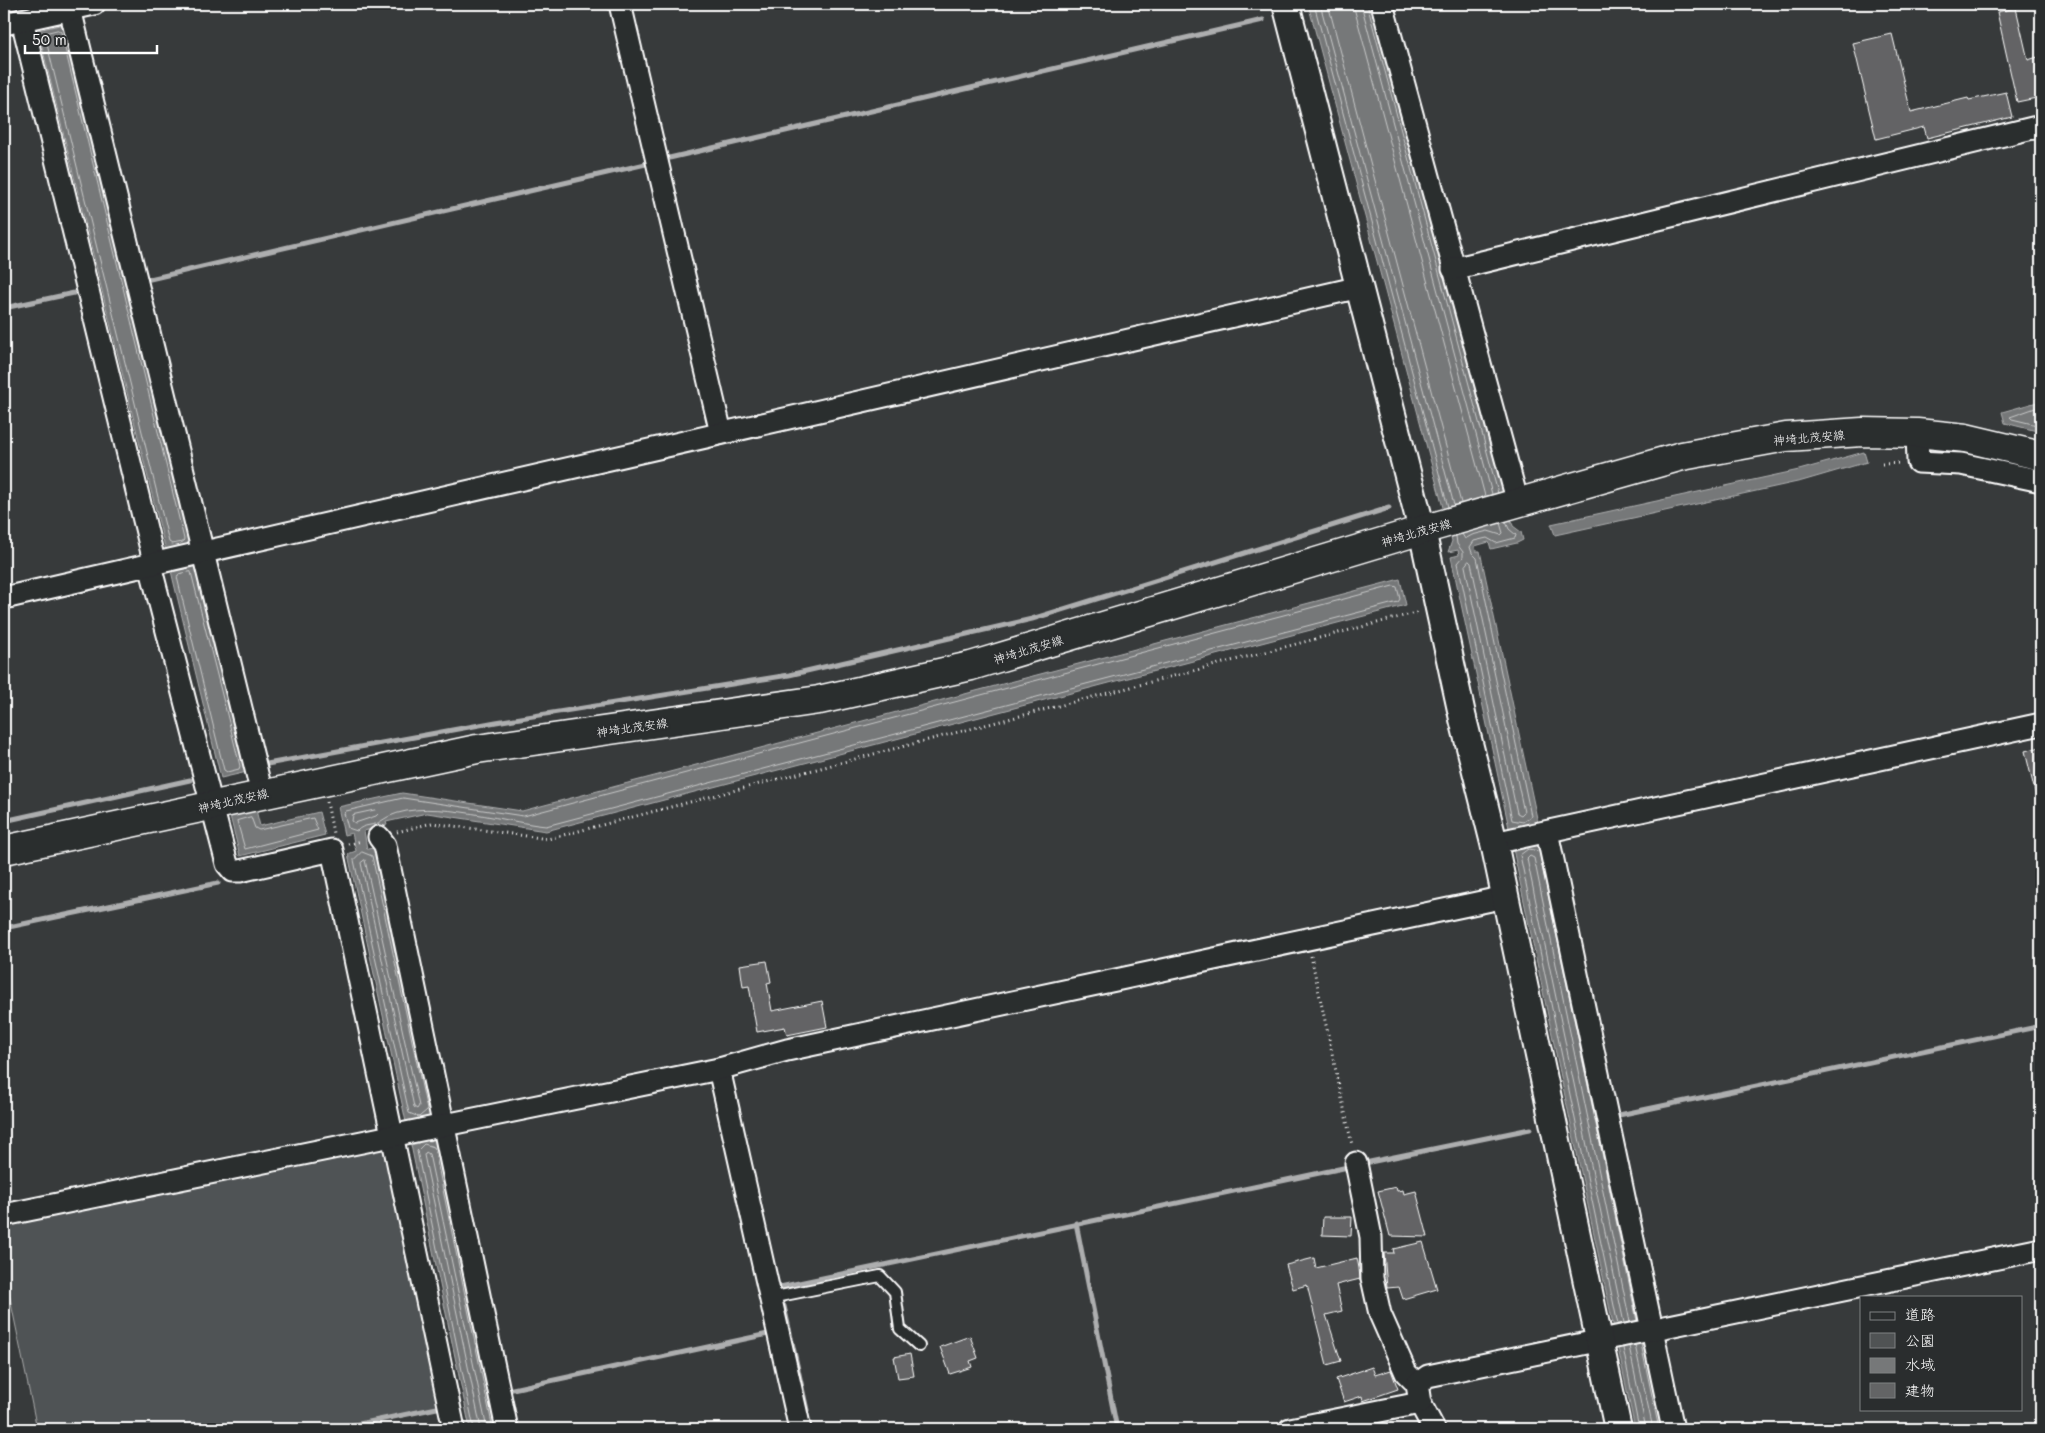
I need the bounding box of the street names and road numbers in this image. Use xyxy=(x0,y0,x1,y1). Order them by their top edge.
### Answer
street label: 神埼北茂安線 xyxy=(1772,426,1846,448)
street label: 神埼北茂安線 xyxy=(1379,514,1453,550)
street label: 神埼北茂安線 xyxy=(991,631,1065,667)
street label: 神埼北茂安線 xyxy=(595,714,669,740)
street label: 神埼北茂安線 xyxy=(196,784,270,816)

